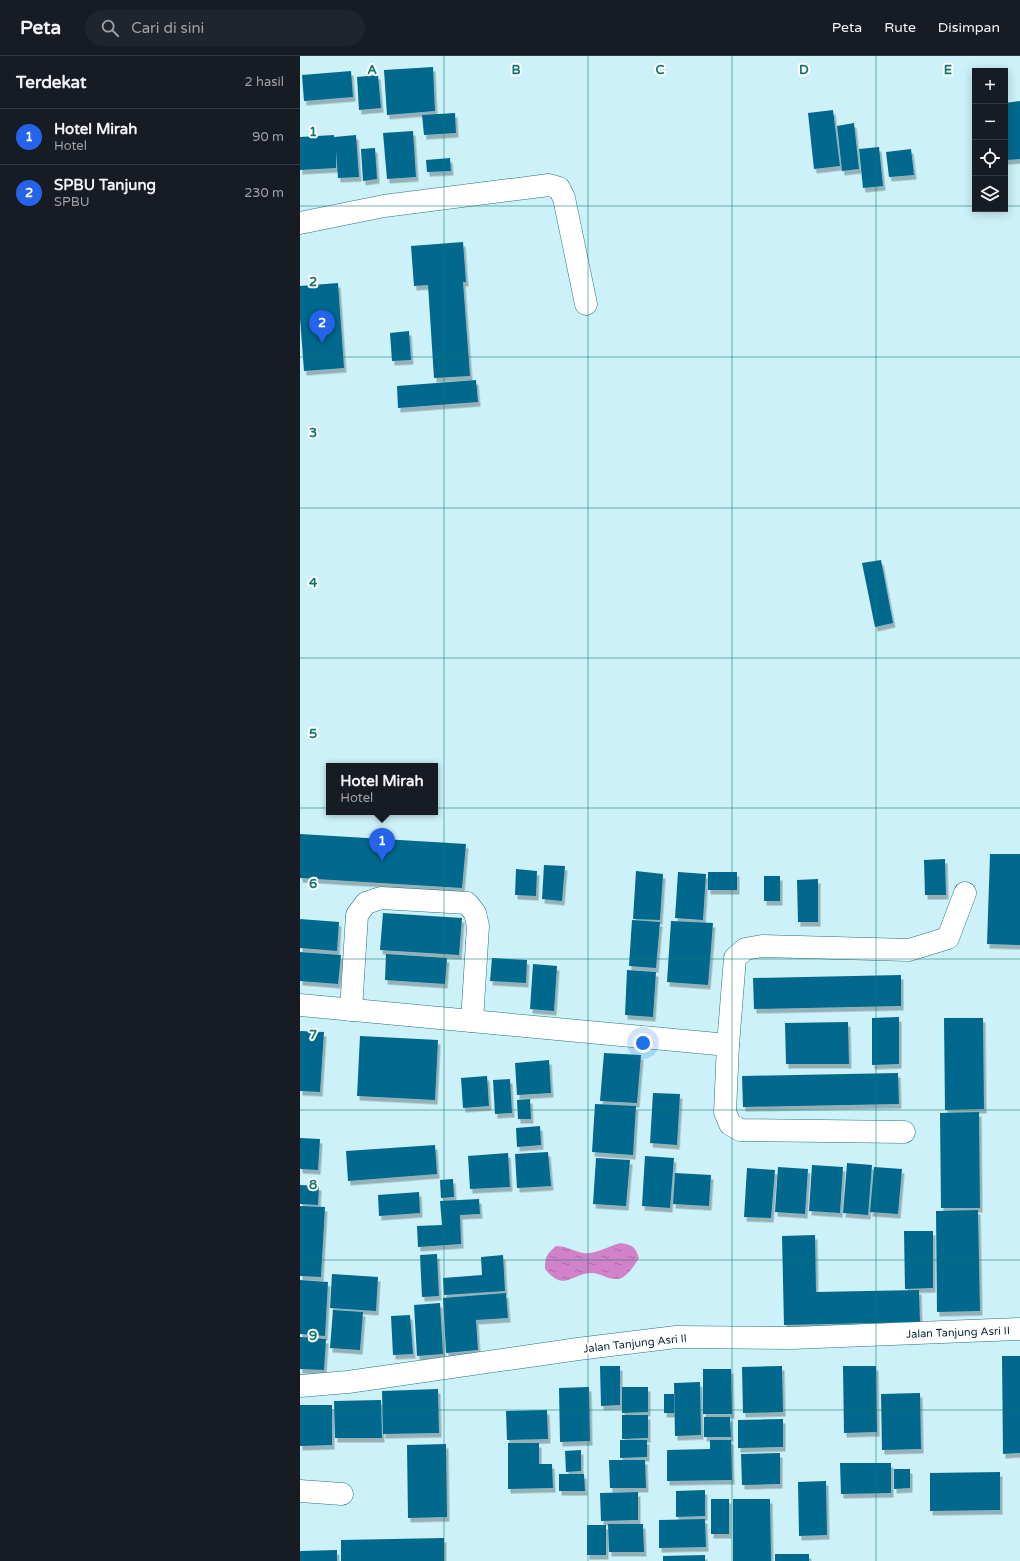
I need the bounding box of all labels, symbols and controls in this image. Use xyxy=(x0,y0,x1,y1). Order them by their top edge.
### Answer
search box xyxy=(85,10,365,46)
text: Peta xyxy=(20,17,61,39)
icon: search xyxy=(99,17,121,39)
text: Cari di sini xyxy=(131,19,204,37)
text: Peta xyxy=(832,19,862,36)
text: Rute xyxy=(884,19,916,36)
text: Disimpan xyxy=(938,19,1000,36)
text: A xyxy=(367,62,377,78)
text: B xyxy=(511,62,521,78)
text: C xyxy=(655,62,665,78)
text: D xyxy=(799,62,809,78)
text: E xyxy=(944,62,952,78)
map controls xyxy=(972,68,1008,212)
button: + xyxy=(972,68,1008,104)
text: Terdekat xyxy=(16,72,86,93)
text: 2 hasil xyxy=(245,74,284,90)
button: − xyxy=(972,104,1008,140)
text: Hotel Mirah xyxy=(54,120,137,138)
text: 1 xyxy=(309,124,317,140)
text: 1 xyxy=(25,129,33,145)
text: 90 m xyxy=(252,129,284,145)
text: Hotel xyxy=(54,138,87,154)
button: locate xyxy=(972,140,1008,176)
text: SPBU Tanjung xyxy=(54,176,156,194)
button: layers xyxy=(972,176,1008,212)
text: 2 xyxy=(25,185,33,201)
text: 230 m xyxy=(244,185,284,201)
text: SPBU xyxy=(54,194,90,210)
text: 2 xyxy=(309,274,317,290)
pin: 2 xyxy=(309,310,335,343)
text: 3 xyxy=(309,425,317,441)
text: 4 xyxy=(309,575,318,591)
text: 5 xyxy=(309,726,317,742)
popup xyxy=(326,763,438,815)
text: Hotel Mirah xyxy=(340,772,424,790)
text: Hotel xyxy=(340,790,373,806)
pin: 1 xyxy=(369,828,395,861)
text: 6 xyxy=(309,876,317,892)
text: 7 xyxy=(309,1027,317,1043)
your location xyxy=(633,1033,653,1053)
text: 8 xyxy=(309,1177,317,1193)
street label: Jalan Tanjung Asri II xyxy=(906,1324,1010,1341)
text: 9 xyxy=(309,1328,317,1344)
street label: Jalan Tanjung Asri II xyxy=(583,1332,687,1355)

